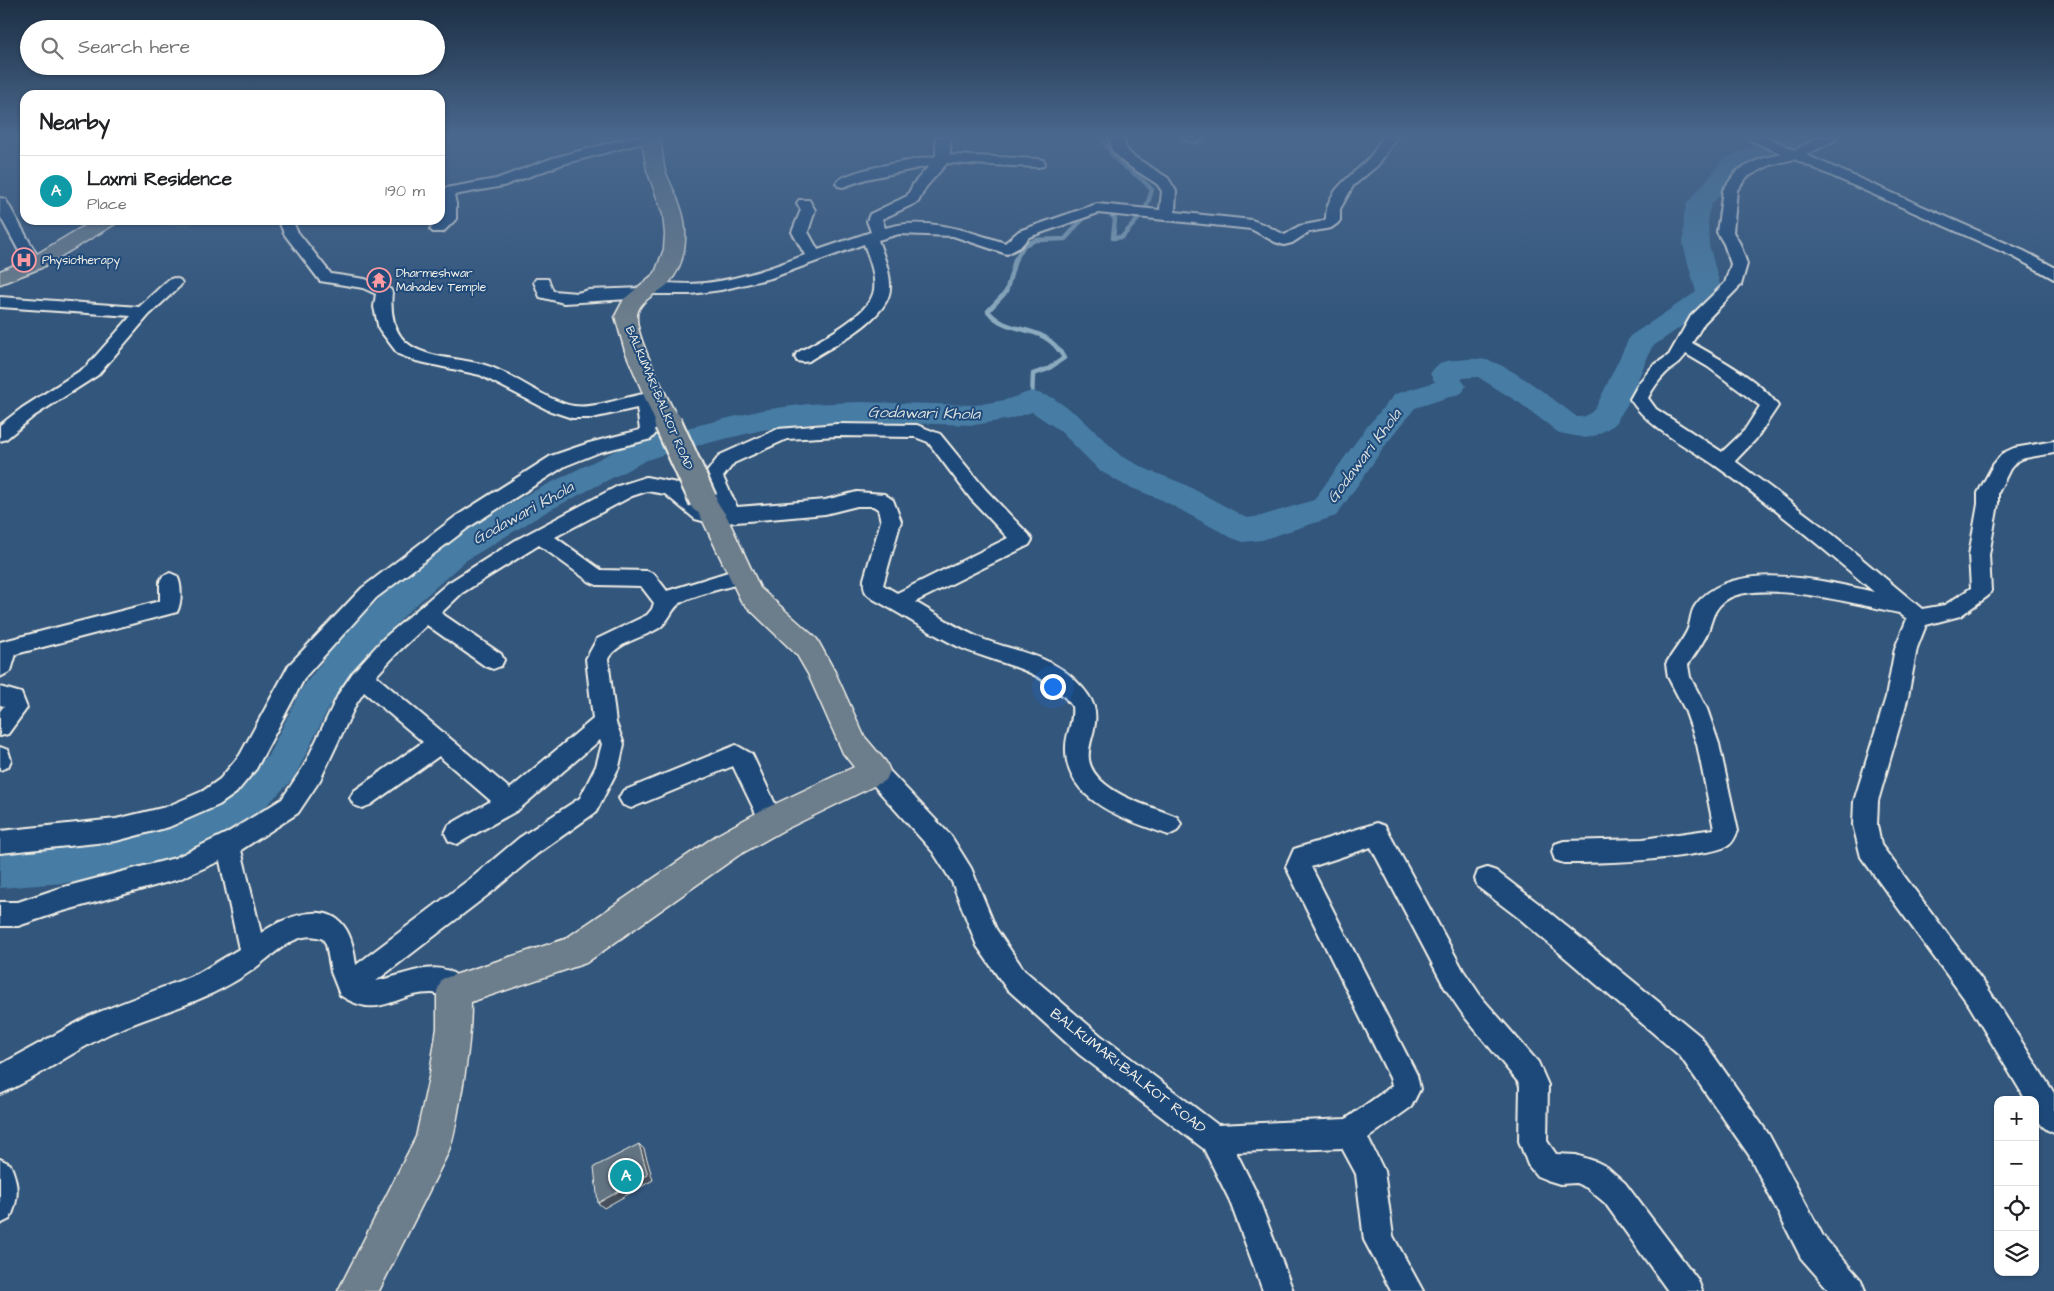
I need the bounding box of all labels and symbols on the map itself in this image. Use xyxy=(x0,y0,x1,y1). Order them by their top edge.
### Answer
hospital icon: Physiotherapy xyxy=(11,247,37,273)
place label: Physiotherapy xyxy=(42,252,120,270)
place label: Dharmeshwar Mahadev Temple xyxy=(396,265,487,296)
temple icon: Dharmeshwar Mahadev Temple xyxy=(366,267,392,293)
street label: BALKUMARI-BALKOT ROAD xyxy=(621,324,697,473)
water label: Godawari Khola xyxy=(868,401,981,425)
water label: Godawari Khola xyxy=(1321,404,1407,508)
water label: Godawari Khola xyxy=(469,476,578,550)
your location xyxy=(1040,674,1066,700)
street label: BALKUMARI-BALKOT ROAD xyxy=(1045,1003,1211,1139)
pin: A xyxy=(610,1157,642,1195)

